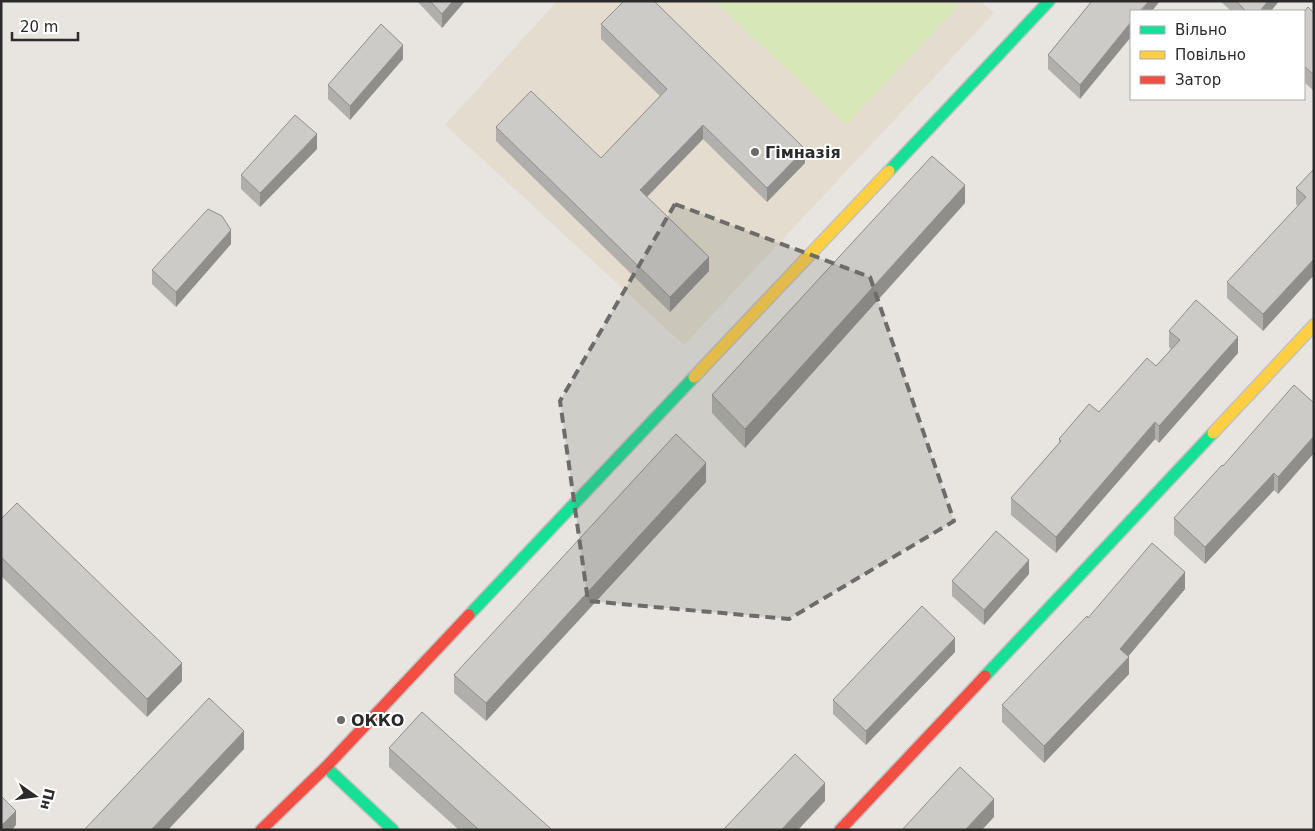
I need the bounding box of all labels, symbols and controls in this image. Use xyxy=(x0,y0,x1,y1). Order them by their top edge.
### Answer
scale bar xyxy=(12,10,79,42)
legend xyxy=(1130,10,1305,100)
text: 20 m xyxy=(20,18,58,36)
text: Вільно xyxy=(1175,21,1227,39)
text: Повільно xyxy=(1175,46,1246,64)
text: Затор xyxy=(1175,71,1221,89)
place label: Гімназія xyxy=(765,143,841,162)
marker: Гімназія xyxy=(749,146,761,158)
place label: ОККО xyxy=(351,711,404,730)
marker: ОККО xyxy=(335,714,347,726)
north arrow xyxy=(10,771,60,821)
text: Пн xyxy=(37,787,58,811)

